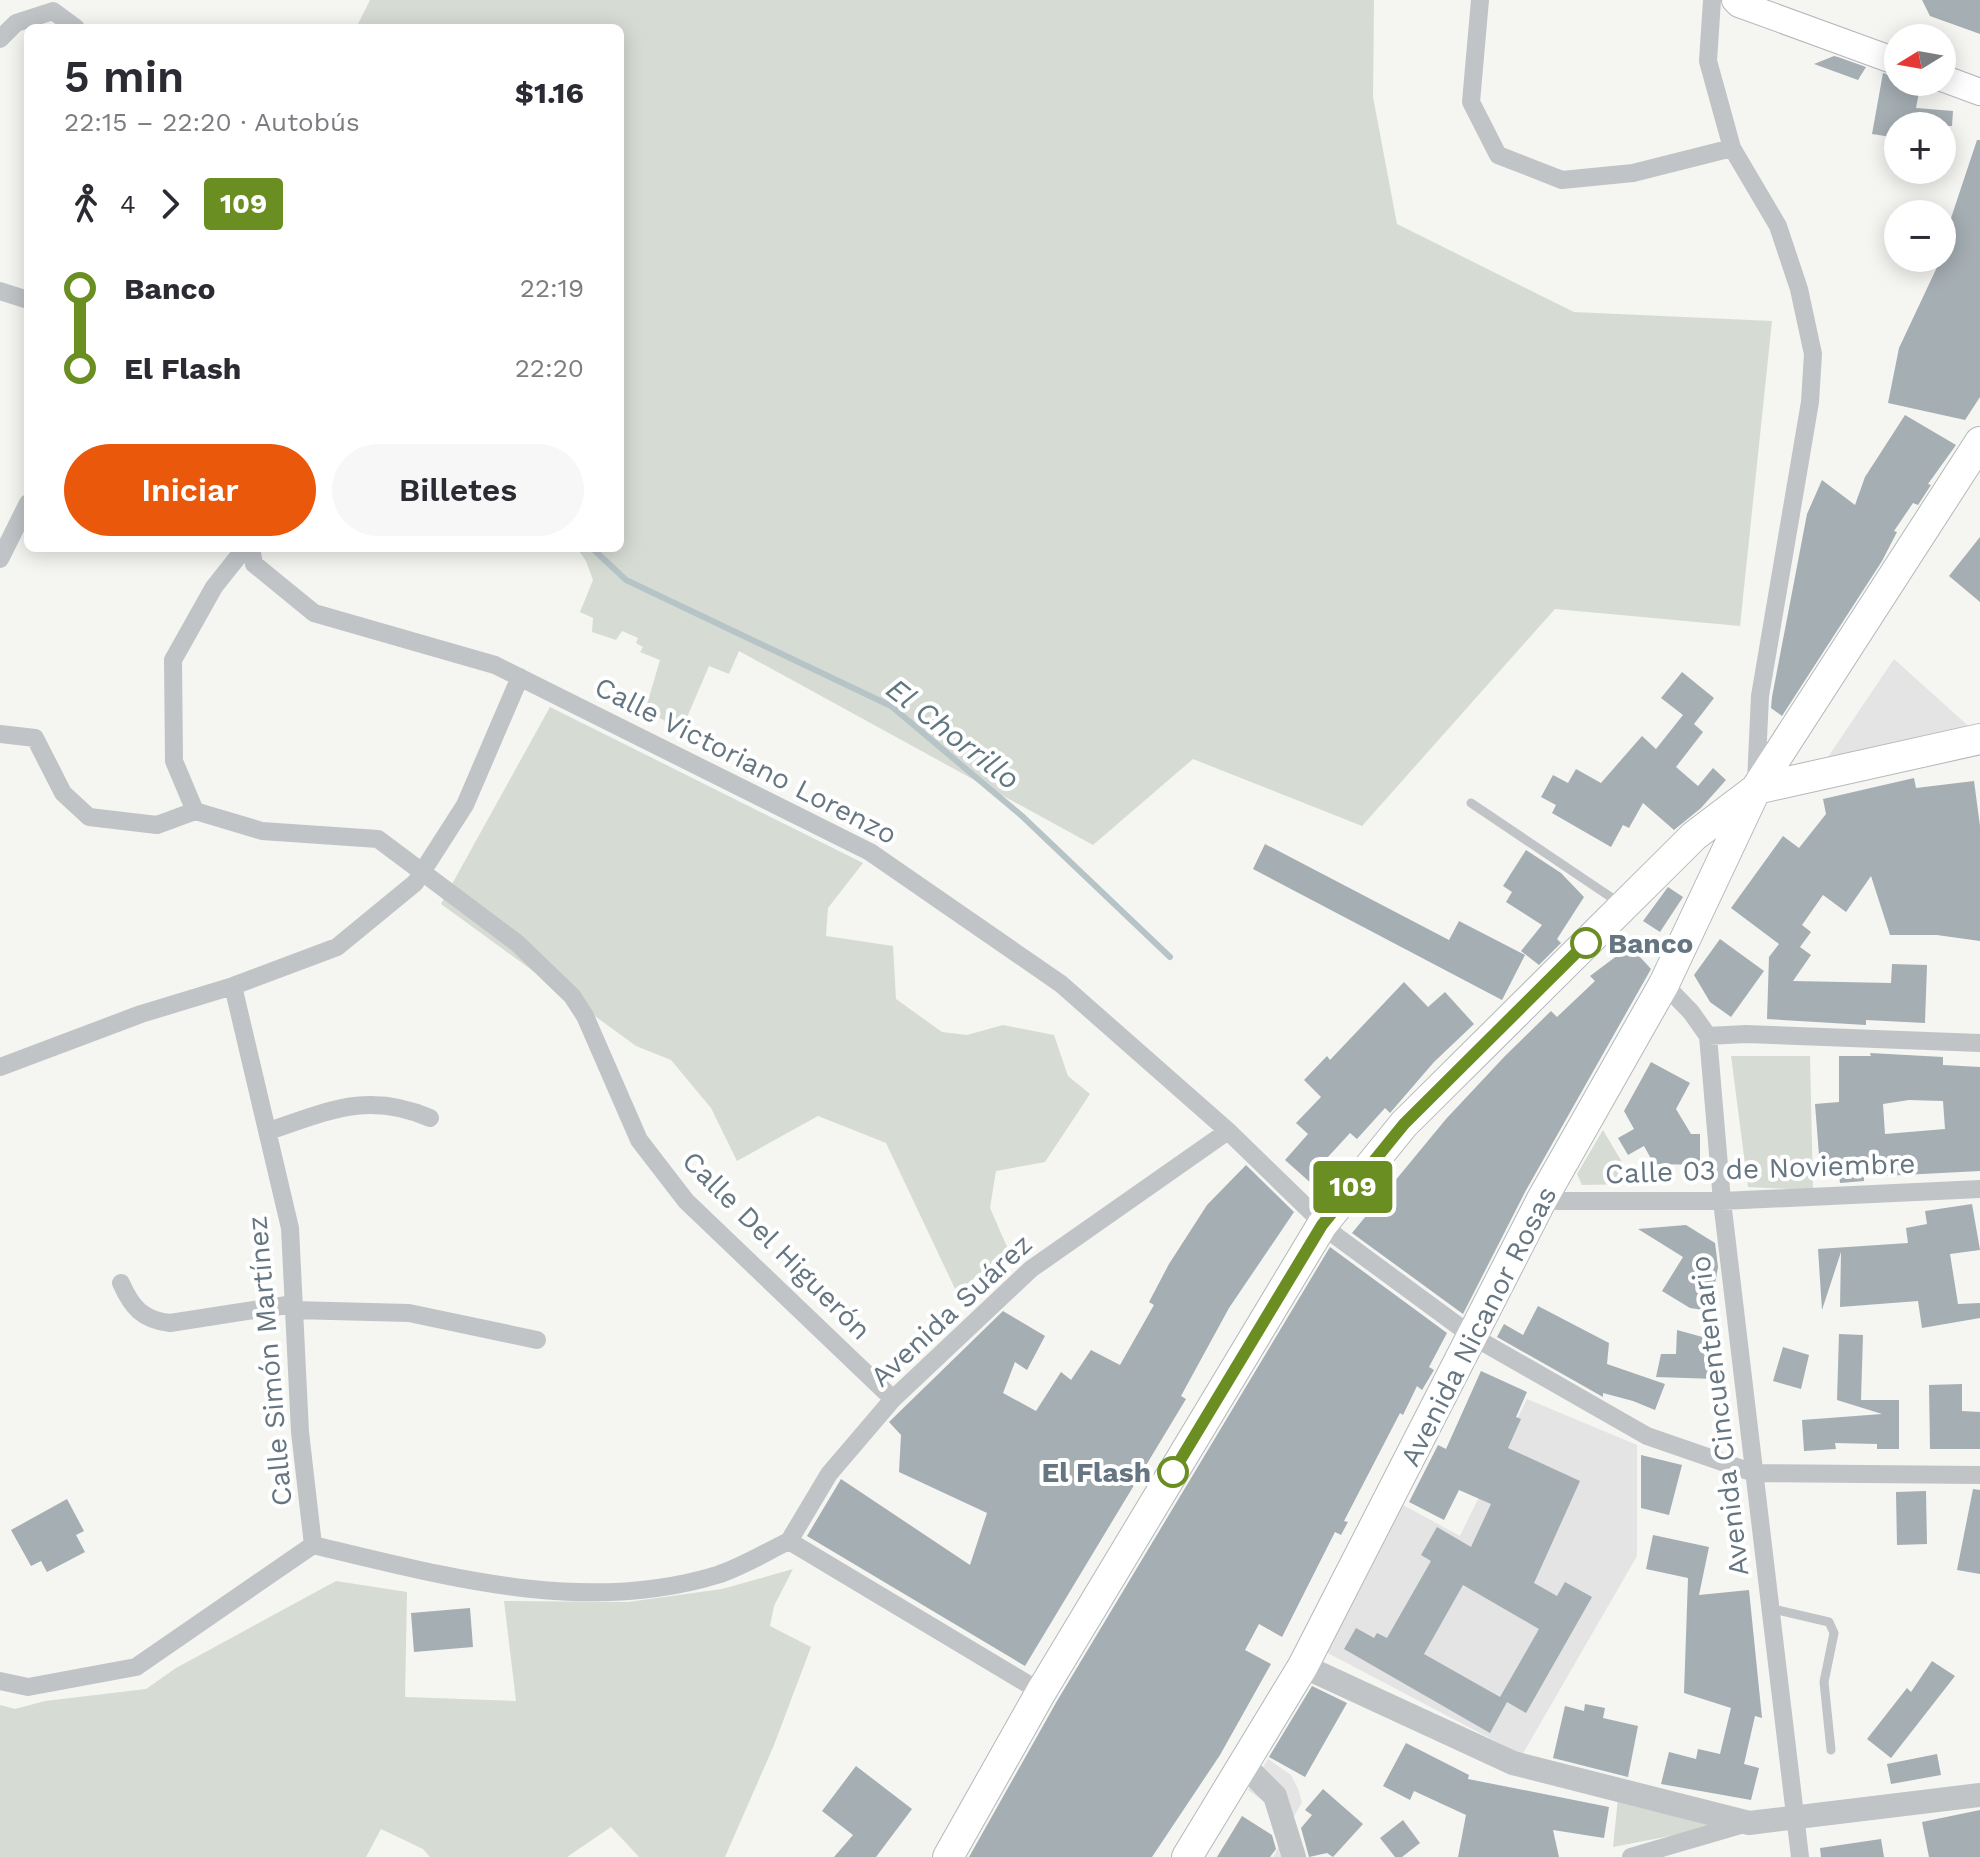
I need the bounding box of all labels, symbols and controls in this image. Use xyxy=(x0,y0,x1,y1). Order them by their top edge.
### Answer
north arrow xyxy=(1884,24,1956,96)
map controls xyxy=(1884,24,1956,272)
text: 5 min xyxy=(64,51,184,103)
text: $1.16 xyxy=(515,75,584,110)
text: 22:15 – 22:20 · Autobús xyxy=(64,107,360,137)
button: + xyxy=(1884,112,1956,184)
icon: walk xyxy=(64,182,108,226)
icon: forward xyxy=(148,182,192,226)
text: 109 xyxy=(220,187,267,220)
text: 4 xyxy=(120,189,136,219)
button: − xyxy=(1884,200,1956,272)
text: Banco xyxy=(124,271,215,306)
text: 22:19 xyxy=(520,273,584,303)
text: El Flash xyxy=(124,351,241,386)
text: 22:20 xyxy=(515,353,584,383)
button: Iniciar xyxy=(64,444,316,536)
button: Billetes xyxy=(332,444,584,536)
street label: Calle Victoriano Lorenzo xyxy=(589,670,902,851)
water label: El Chorrillo xyxy=(880,671,1027,797)
place label: Banco xyxy=(1608,927,1693,960)
marker: Banco xyxy=(1571,928,1601,958)
street label: Calle Del Higuerón xyxy=(676,1144,878,1346)
street label: Calle 03 de Noviembre xyxy=(1604,1147,1916,1190)
line badge: 109 xyxy=(1307,1161,1399,1213)
text: 109 xyxy=(1329,1170,1377,1203)
street label: Avenida Nicanor Rosas xyxy=(1393,1181,1563,1472)
street label: Calle Simón Martínez xyxy=(240,1214,299,1508)
street label: Avenida Suárez xyxy=(864,1227,1039,1393)
street label: Avenida Cincuentenario xyxy=(1683,1254,1756,1578)
place label: El Flash xyxy=(1042,1456,1151,1489)
marker: El Flash xyxy=(1158,1457,1188,1487)

